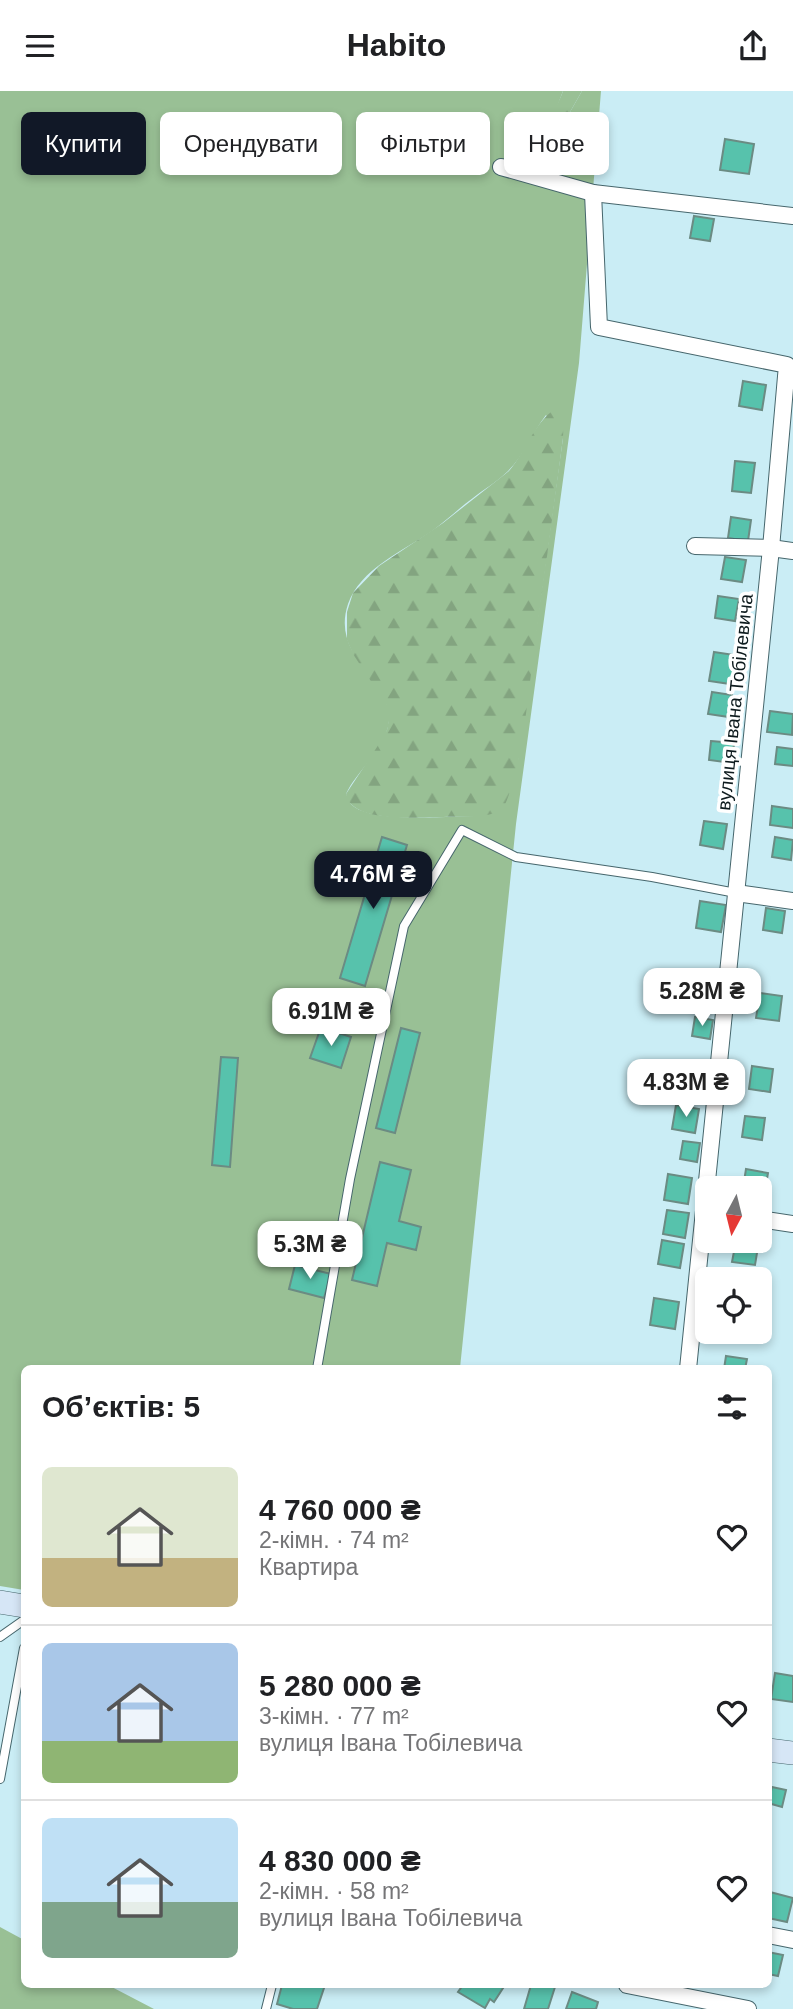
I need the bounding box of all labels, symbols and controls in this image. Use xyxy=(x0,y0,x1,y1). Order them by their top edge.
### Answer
icon: menu xyxy=(21,27,59,65)
text: Habito xyxy=(347,27,446,63)
icon: share xyxy=(734,27,772,65)
chip: Купити xyxy=(21,112,146,175)
chip: Орендувати xyxy=(160,112,342,175)
chip: Фільтри xyxy=(356,112,490,175)
chip: Нове xyxy=(504,112,609,175)
street label: вулиця Івана Тобілевича xyxy=(713,592,757,811)
pin: 4.76M ₴ xyxy=(308,851,438,911)
text: 4.76M ₴ xyxy=(330,861,416,887)
pin: 5.28M ₴ xyxy=(637,969,767,1028)
text: 5.28M ₴ xyxy=(659,978,745,1004)
pin: 6.91M ₴ xyxy=(266,989,396,1048)
text: 6.91M ₴ xyxy=(288,998,374,1024)
pin: 4.83M ₴ xyxy=(621,1059,751,1119)
text: 4.83M ₴ xyxy=(643,1069,729,1095)
north arrow xyxy=(695,1176,772,1253)
map controls xyxy=(695,1176,772,1344)
pin: 5.3M ₴ xyxy=(253,1221,367,1281)
text: 5.3M ₴ xyxy=(274,1231,346,1257)
button: locate xyxy=(695,1267,772,1344)
icon: filters xyxy=(713,1388,751,1426)
text: Об’єктів: 5 xyxy=(42,1390,200,1423)
text: 4 760 000 ₴ xyxy=(259,1493,421,1526)
icon: home xyxy=(98,1495,182,1579)
icon: heart xyxy=(713,1518,751,1556)
text: 2-кімн. · 74 m² xyxy=(259,1527,409,1553)
text: Квартира xyxy=(259,1554,358,1580)
text: 5 280 000 ₴ xyxy=(259,1669,421,1702)
icon: home xyxy=(98,1671,182,1755)
icon: heart xyxy=(713,1694,751,1732)
text: 3-кімн. · 77 m² xyxy=(259,1703,409,1729)
text: вулиця Івана Тобілевича xyxy=(259,1730,522,1756)
text: 4 830 000 ₴ xyxy=(259,1844,421,1877)
icon: home xyxy=(98,1846,182,1930)
icon: heart xyxy=(713,1869,751,1907)
text: 2-кімн. · 58 m² xyxy=(259,1878,409,1904)
text: вулиця Івана Тобілевича xyxy=(259,1905,522,1931)

